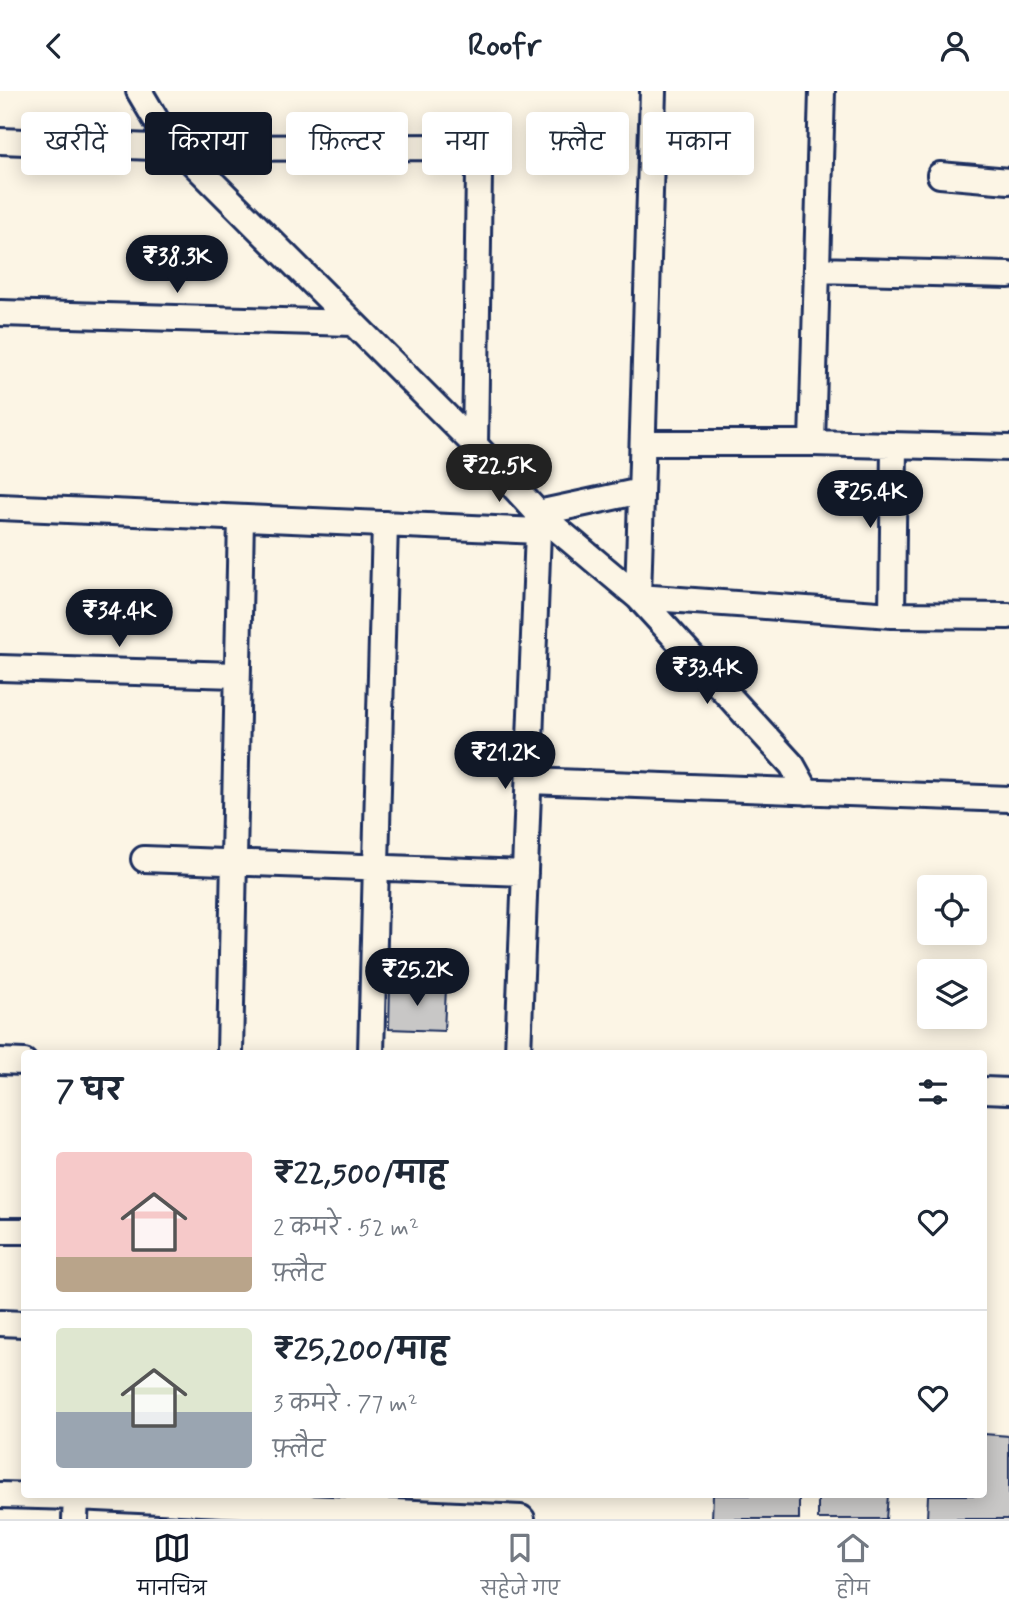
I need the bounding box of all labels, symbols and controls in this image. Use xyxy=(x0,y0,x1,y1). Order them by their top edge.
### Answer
text: Roofr xyxy=(468,25,541,67)
icon: back xyxy=(35,27,73,65)
icon: person xyxy=(936,27,974,65)
chip: खरीदें xyxy=(21,112,131,175)
chip: किराया xyxy=(145,112,272,175)
chip: फ़िल्टर xyxy=(286,112,408,175)
chip: नया xyxy=(422,112,512,175)
chip: फ़्लैट xyxy=(526,112,629,175)
chip: मकान xyxy=(643,112,754,175)
pin: ₹38.3K xyxy=(120,235,234,295)
text: ₹38.3K xyxy=(142,243,212,273)
pin: ₹22.5K xyxy=(442,445,556,504)
text: ₹22.5K xyxy=(462,452,536,482)
pin: ₹25.4K xyxy=(813,471,927,530)
text: ₹25.4K xyxy=(833,478,907,508)
pin: ₹34.4K xyxy=(62,589,176,649)
text: ₹34.4K xyxy=(82,597,156,627)
pin: ₹33.4K xyxy=(650,647,764,706)
text: ₹33.4K xyxy=(672,654,742,684)
pin: ₹21.2K xyxy=(448,731,562,791)
text: ₹21.2K xyxy=(470,739,540,769)
map controls xyxy=(917,875,987,1029)
button: locate xyxy=(917,875,987,945)
pin: ₹25.2K xyxy=(360,949,474,1008)
text: ₹25.2K xyxy=(381,956,453,986)
button: layers xyxy=(917,959,987,1029)
text: 7 घर xyxy=(56,1072,122,1111)
icon: filters xyxy=(914,1073,952,1111)
text: ₹22,500/माह xyxy=(273,1155,447,1194)
icon: home xyxy=(112,1180,196,1264)
icon: heart xyxy=(914,1203,952,1241)
text: 2 कमरे · 52 m² xyxy=(273,1214,419,1244)
text: फ़्लैट xyxy=(273,1260,325,1290)
text: ₹25,200/माह xyxy=(273,1331,448,1370)
icon: home xyxy=(112,1356,196,1440)
icon: heart xyxy=(914,1379,952,1417)
text: 3 कमरे · 77 m² xyxy=(273,1390,418,1420)
text: फ़्लैट xyxy=(273,1436,325,1466)
tab: मानचित्र xyxy=(137,1529,207,1609)
tab: सहेजे गए xyxy=(481,1529,560,1609)
tab: होम xyxy=(834,1529,872,1609)

